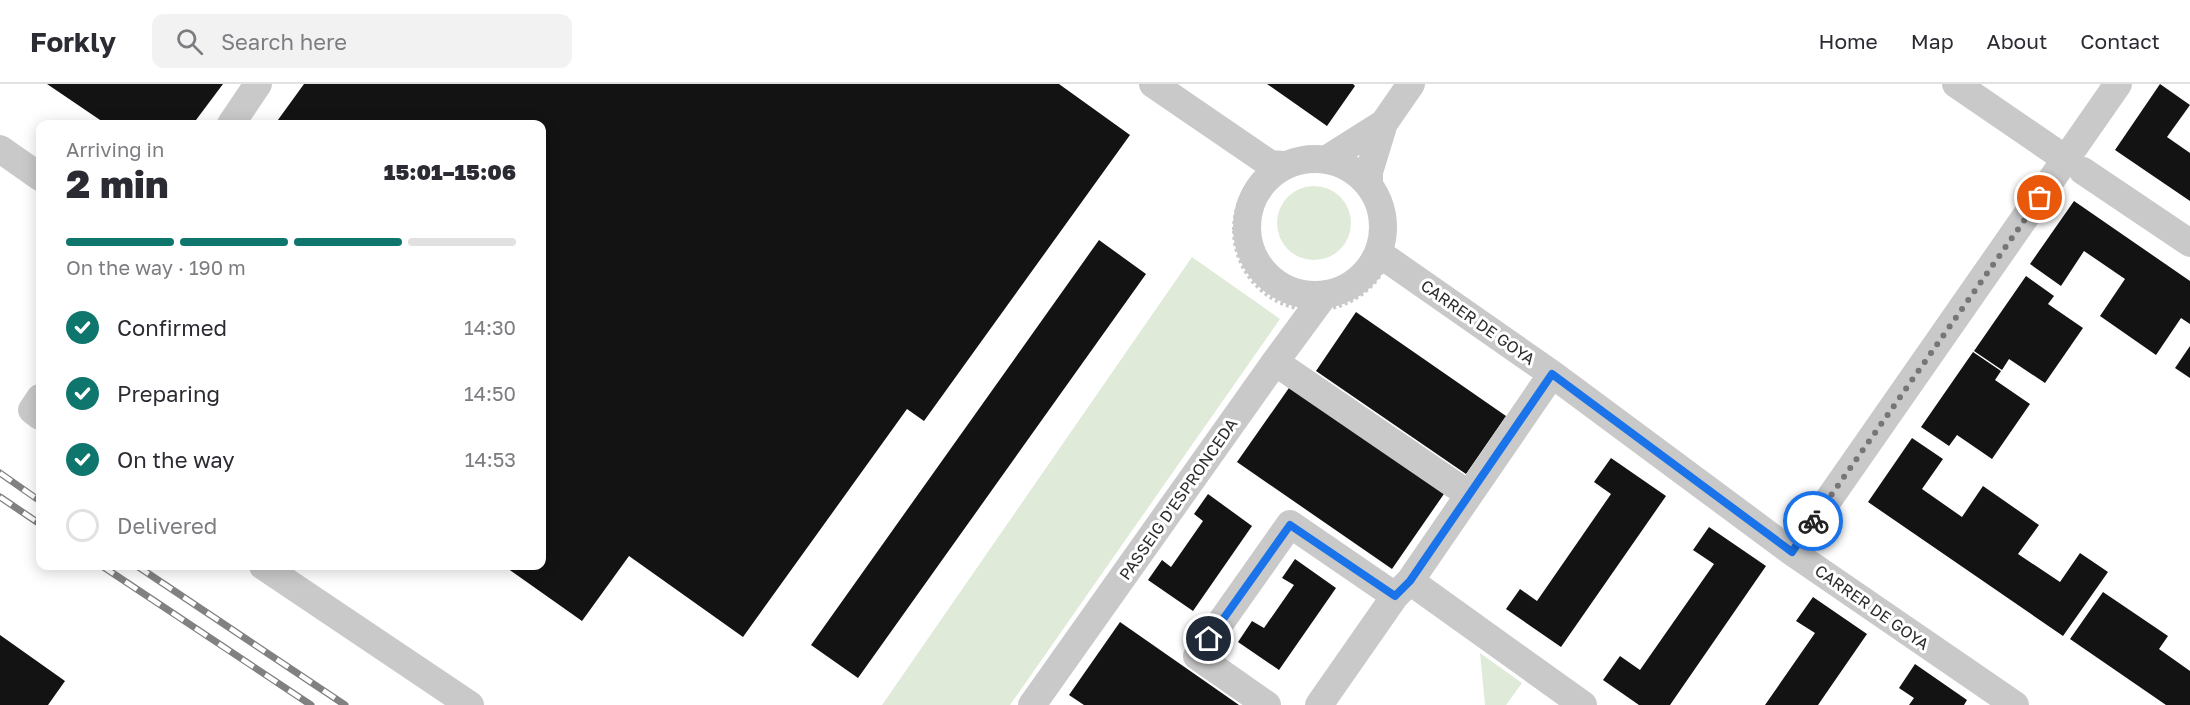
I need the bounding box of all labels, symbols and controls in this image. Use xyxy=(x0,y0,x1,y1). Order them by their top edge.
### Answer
search box xyxy=(152,14,572,68)
text: Forkly xyxy=(30,25,116,58)
icon: search xyxy=(173,25,206,58)
text: Search here xyxy=(221,28,347,55)
text: Home xyxy=(1818,28,1878,54)
text: Map xyxy=(1911,28,1954,54)
text: About xyxy=(1987,28,2047,54)
text: Contact xyxy=(2080,28,2160,54)
text: Arriving in xyxy=(66,137,164,161)
text: 15:01–15:06 xyxy=(384,158,516,185)
text: 2 min xyxy=(66,160,169,207)
pin xyxy=(2014,172,2065,223)
icon: bag xyxy=(2023,181,2056,214)
text: On the way · 190 m xyxy=(66,255,246,279)
street label: CARRER DE GOYA xyxy=(1417,275,1539,369)
icon: check xyxy=(66,311,99,344)
text: Confirmed xyxy=(117,314,227,341)
text: 14:30 xyxy=(464,315,516,339)
icon: check xyxy=(66,377,99,410)
text: Preparing xyxy=(117,380,220,407)
text: 14:50 xyxy=(464,381,516,405)
street label: PASSEIG D'ESPRONCEDA xyxy=(1115,414,1242,584)
icon: check xyxy=(66,443,99,476)
text: On the way xyxy=(117,446,235,473)
text: 14:53 xyxy=(465,447,516,471)
courier xyxy=(1783,491,1843,551)
icon: bike xyxy=(1797,505,1830,538)
text: Delivered xyxy=(117,512,217,539)
street label: CARRER DE GOYA xyxy=(1811,560,1933,654)
pin xyxy=(1183,613,1234,664)
icon: home xyxy=(1192,622,1225,655)

